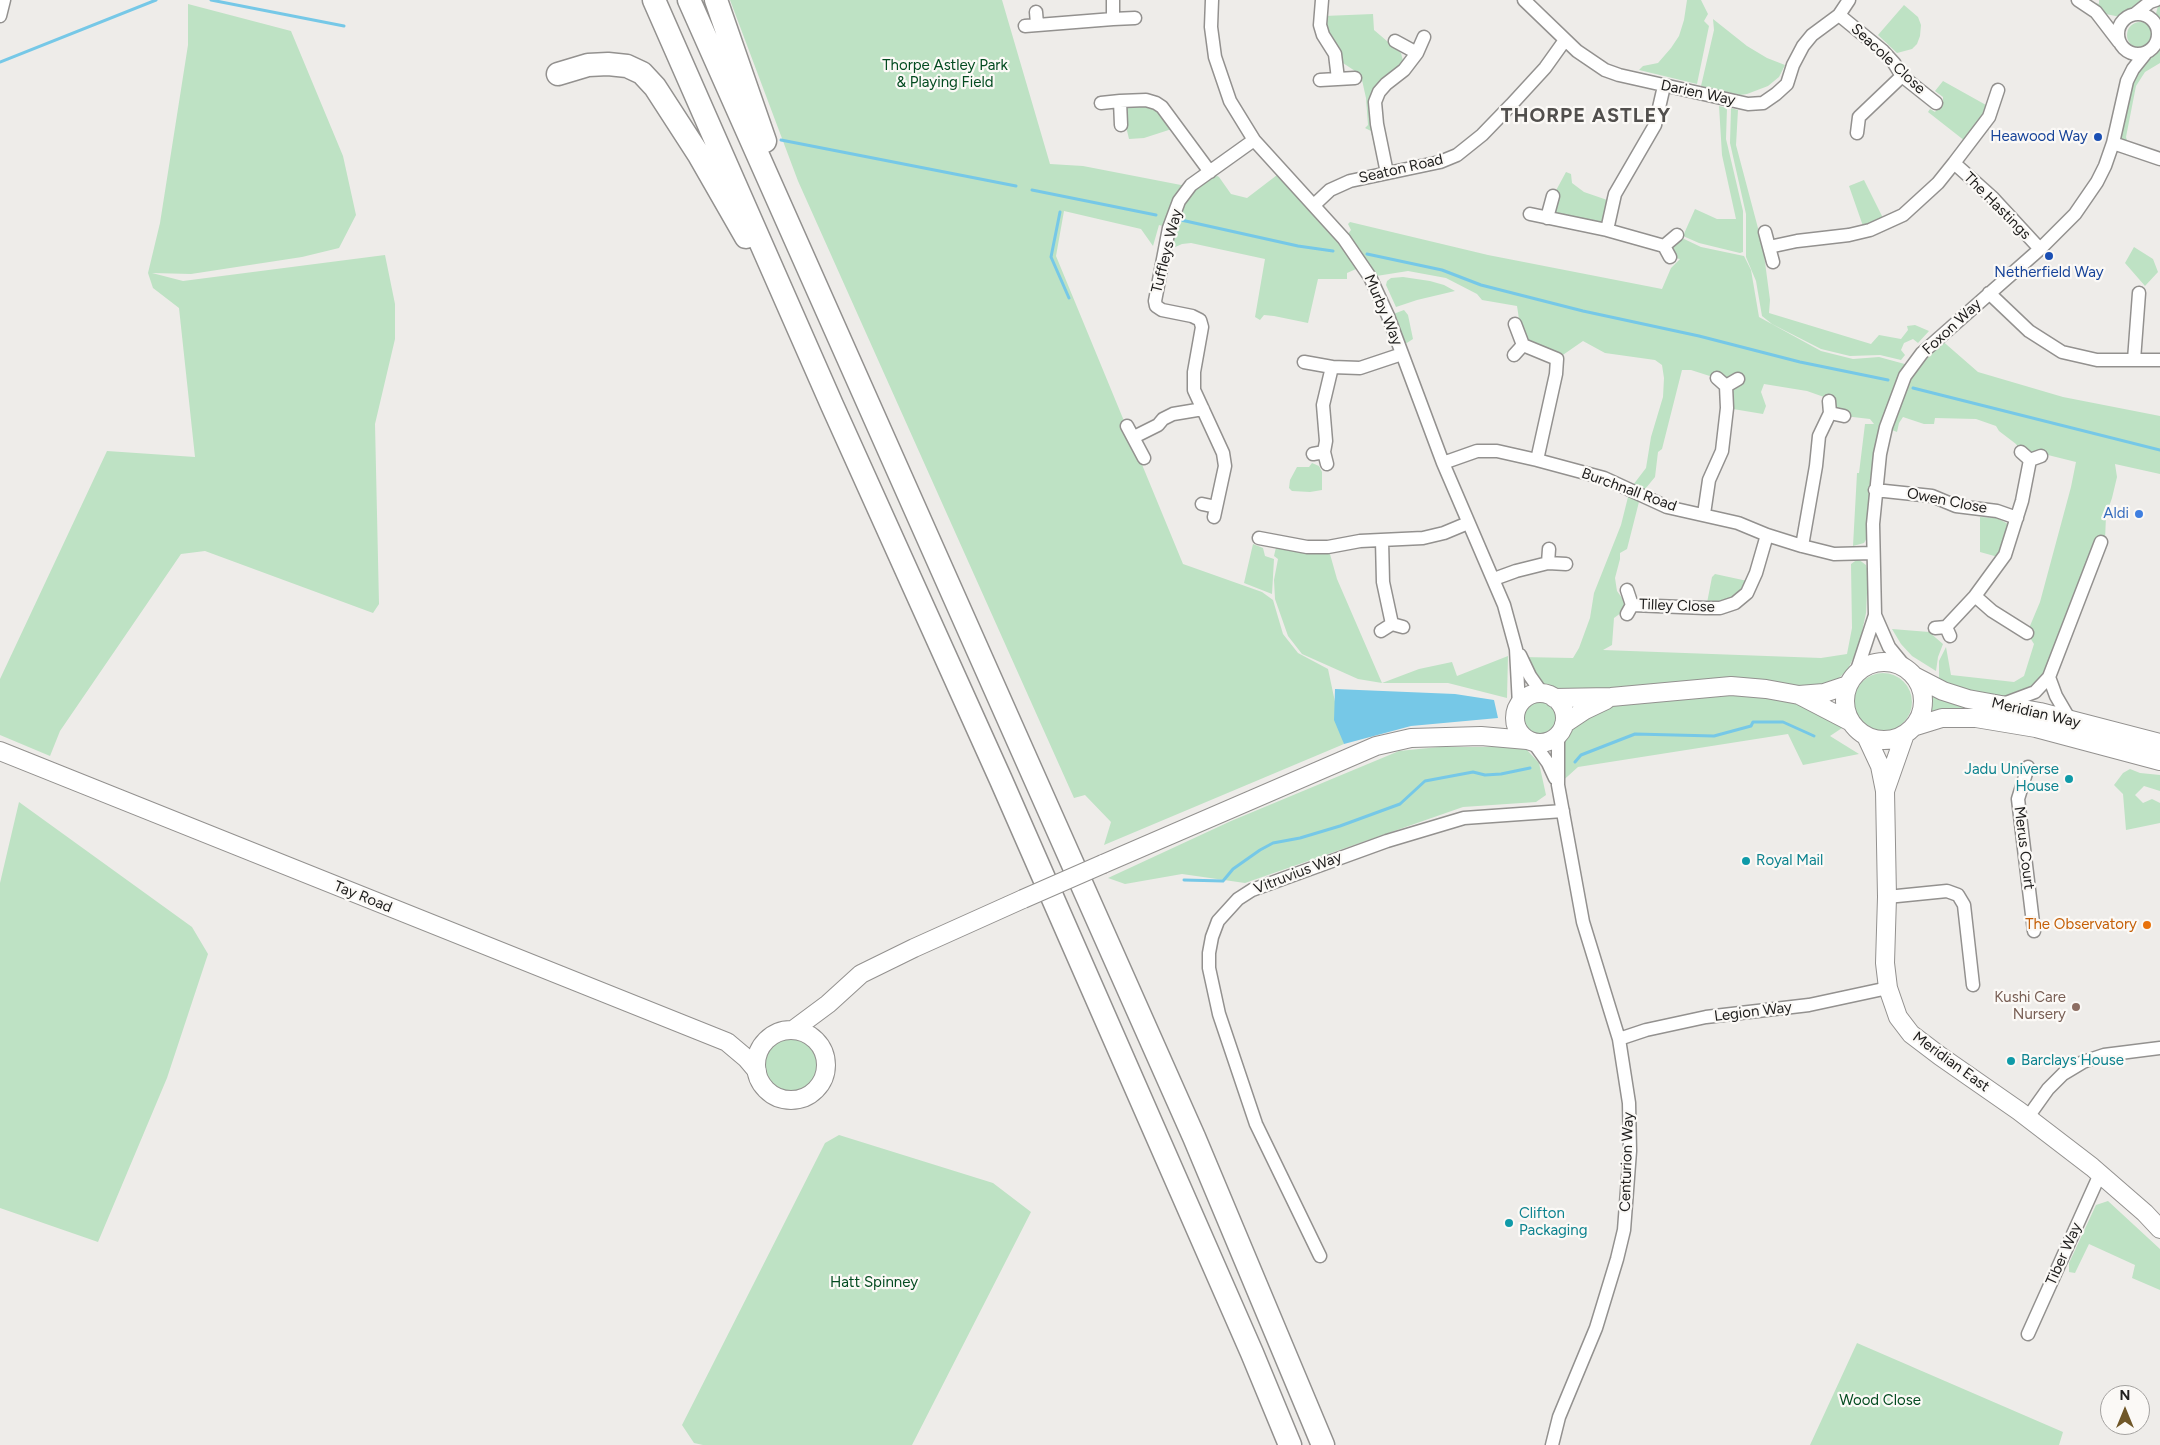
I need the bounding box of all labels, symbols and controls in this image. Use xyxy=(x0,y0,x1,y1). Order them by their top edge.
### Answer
street label: Seacole Close xyxy=(1847,20,1929,98)
park label: Thorpe Astley Park & Playing Field xyxy=(882,57,1008,92)
street label: Darien Way xyxy=(1659,76,1737,110)
district label: THORPE ASTLEY xyxy=(1499,104,1673,128)
place label: Heawood Way xyxy=(1990,128,2088,146)
marker: Heawood Way xyxy=(2092,131,2104,143)
street label: Seaton Road xyxy=(1357,151,1445,187)
street label: The Hastings xyxy=(1960,169,2034,243)
street label: Tuffleys Way xyxy=(1148,207,1186,295)
marker: Netherfield Way xyxy=(2043,250,2055,262)
place label: Netherfield Way xyxy=(1994,264,2104,282)
street label: Murby Way xyxy=(1360,272,1406,348)
street label: Foxon Way xyxy=(1919,295,1985,359)
street label: Burchnall Road xyxy=(1579,464,1679,516)
street label: Owen Close xyxy=(1905,484,1989,518)
place label: Aldi xyxy=(2103,505,2129,523)
marker: Aldi xyxy=(2133,508,2145,520)
street label: Tilley Close xyxy=(1639,596,1715,616)
street label: Meridian Way xyxy=(1990,694,2082,732)
place label: Jadu Universe House xyxy=(1964,761,2059,796)
marker: Jadu Universe House xyxy=(2063,773,2075,785)
street label: Merus Court xyxy=(2010,805,2038,891)
street label: Vitruvius Way xyxy=(1252,848,1344,898)
place label: Royal Mail xyxy=(1756,852,1823,870)
marker: Royal Mail xyxy=(1740,855,1752,867)
street label: Tay Road xyxy=(331,877,395,917)
place label: The Observatory xyxy=(2025,916,2137,934)
marker: The Observatory xyxy=(2141,919,2153,931)
place label: Kushi Care Nursery xyxy=(1994,989,2066,1024)
street label: Legion Way xyxy=(1713,998,1793,1026)
marker: Kushi Care Nursery xyxy=(2070,1001,2082,1013)
street label: Meridian East xyxy=(1909,1028,1993,1096)
place label: Barclays House xyxy=(2021,1052,2124,1070)
marker: Barclays House xyxy=(2005,1055,2017,1067)
street label: Centurion Way xyxy=(1616,1112,1638,1212)
place label: Clifton Packaging xyxy=(1519,1205,1588,1240)
marker: Clifton Packaging xyxy=(1503,1217,1515,1229)
street label: Tiber Way xyxy=(2042,1220,2086,1288)
park label: Hatt Spinney xyxy=(830,1274,918,1292)
north arrow xyxy=(2100,1385,2150,1435)
text: N xyxy=(2120,1387,2130,1404)
park label: Wood Close xyxy=(1839,1392,1921,1410)

